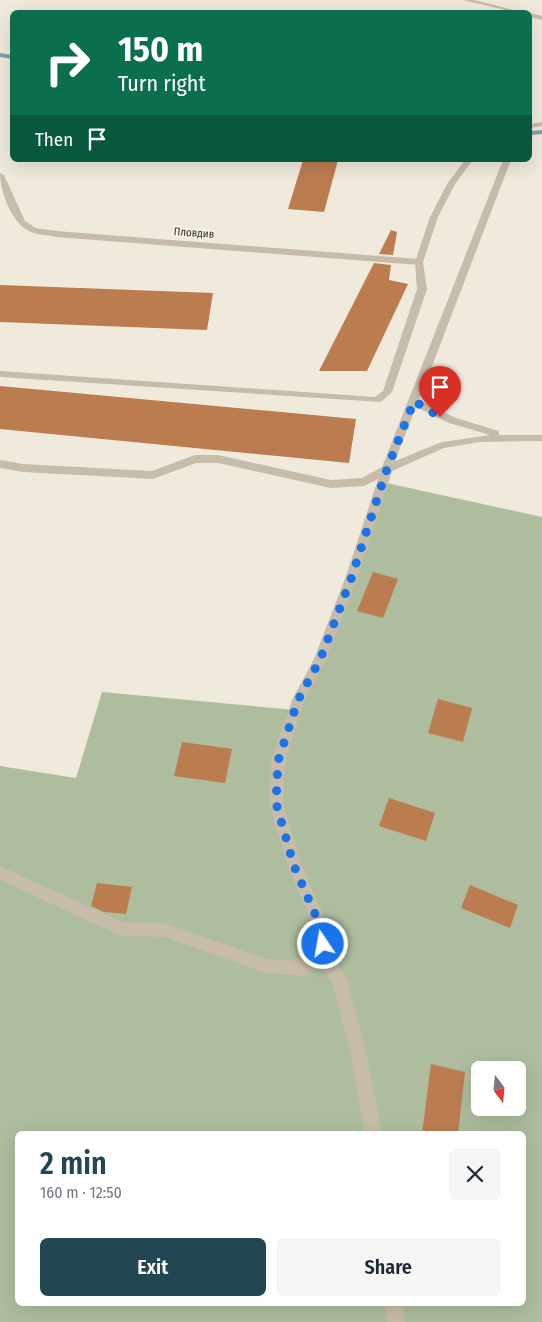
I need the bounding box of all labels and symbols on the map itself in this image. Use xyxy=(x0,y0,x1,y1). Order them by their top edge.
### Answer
street label: Пловдив xyxy=(173,225,215,241)
pin xyxy=(419,366,461,417)
position arrow xyxy=(296,917,348,969)
north arrow xyxy=(471,1061,526,1116)

